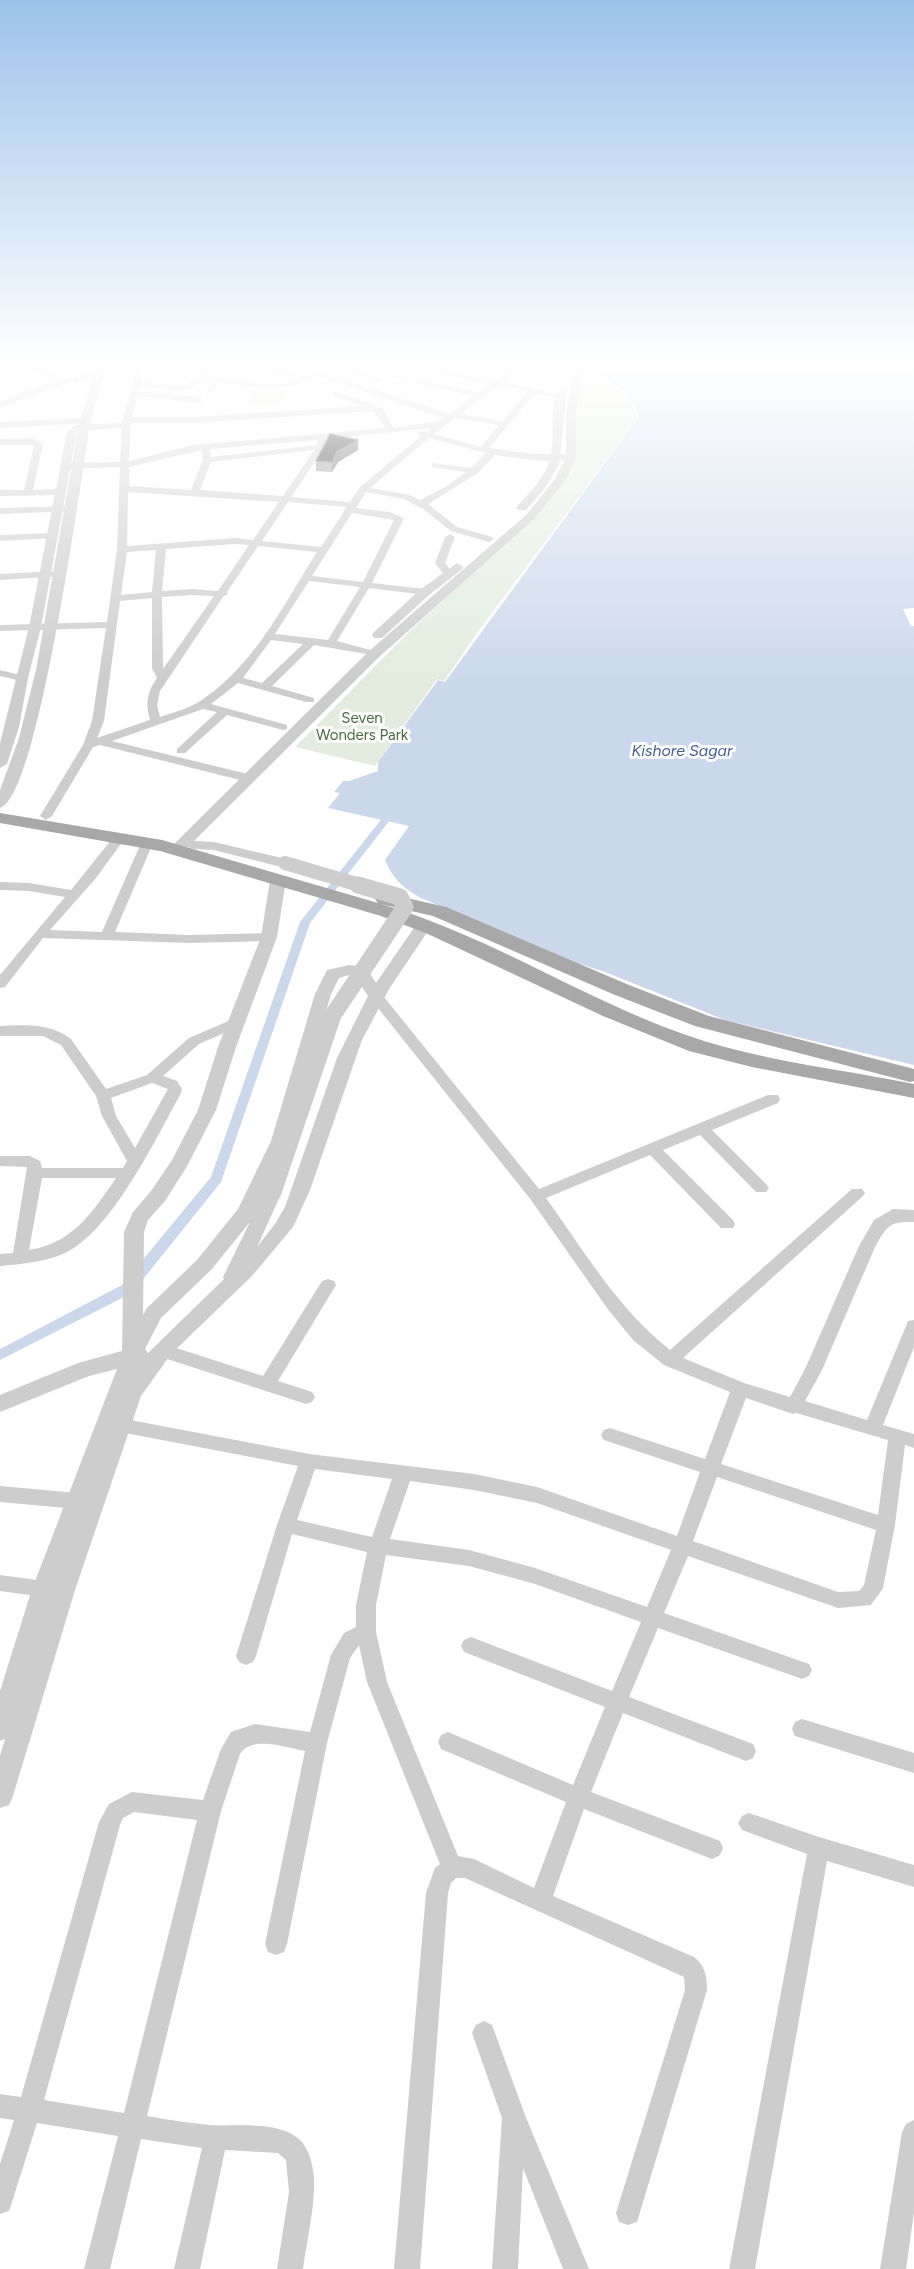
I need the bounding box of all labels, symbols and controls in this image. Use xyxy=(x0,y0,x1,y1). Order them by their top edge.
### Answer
park label: Seven Wonders Park xyxy=(316,710,408,745)
water label: Kishore Sagar xyxy=(632,741,732,761)

